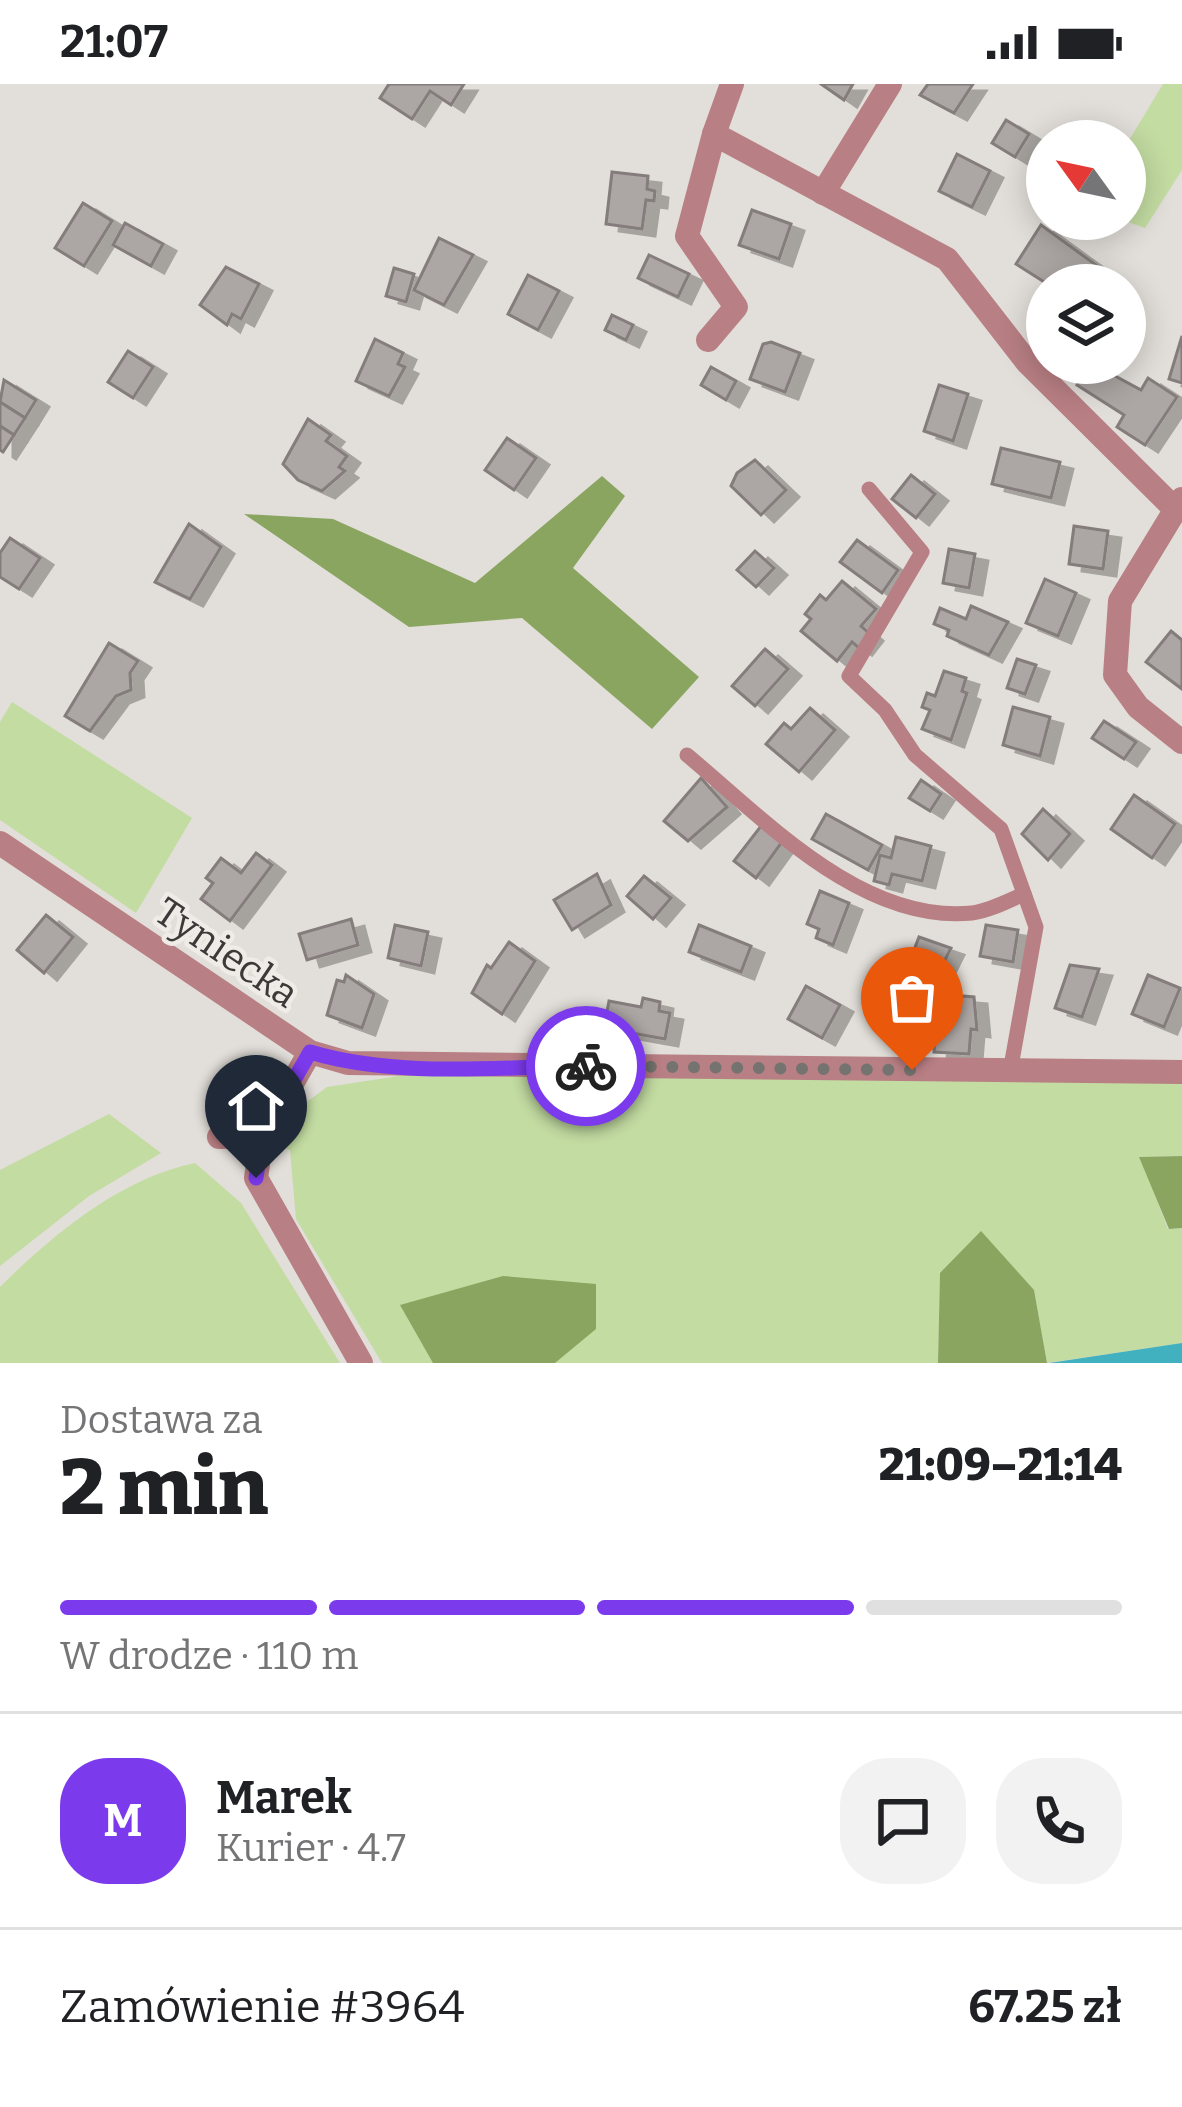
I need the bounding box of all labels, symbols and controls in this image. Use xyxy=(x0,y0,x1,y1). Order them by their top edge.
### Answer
text: 21:07 xyxy=(60,15,168,69)
north arrow xyxy=(1026,120,1146,240)
map controls xyxy=(1026,120,1146,384)
button: layers xyxy=(1026,264,1146,384)
street label: Tyniecka xyxy=(146,888,307,1017)
pin xyxy=(861,947,963,1070)
icon: bag xyxy=(879,965,945,1031)
courier xyxy=(526,1006,646,1126)
icon: bike xyxy=(553,1033,619,1099)
pin xyxy=(205,1055,307,1178)
icon: home xyxy=(223,1073,289,1139)
text: Dostawa za xyxy=(60,1397,263,1443)
text: 21:09–21:14 xyxy=(879,1438,1122,1492)
text: 2 min xyxy=(60,1441,269,1535)
text: W drodze · 110 m xyxy=(60,1633,358,1679)
button: chat xyxy=(840,1758,966,1884)
button: phone xyxy=(996,1758,1122,1884)
text: Marek xyxy=(216,1771,352,1825)
text: M xyxy=(103,1794,143,1848)
text: Kurier · 4.7 xyxy=(216,1825,406,1871)
text: Zamówienie #3964 xyxy=(60,1980,465,2034)
text: 67.25 zł xyxy=(968,1980,1122,2034)

